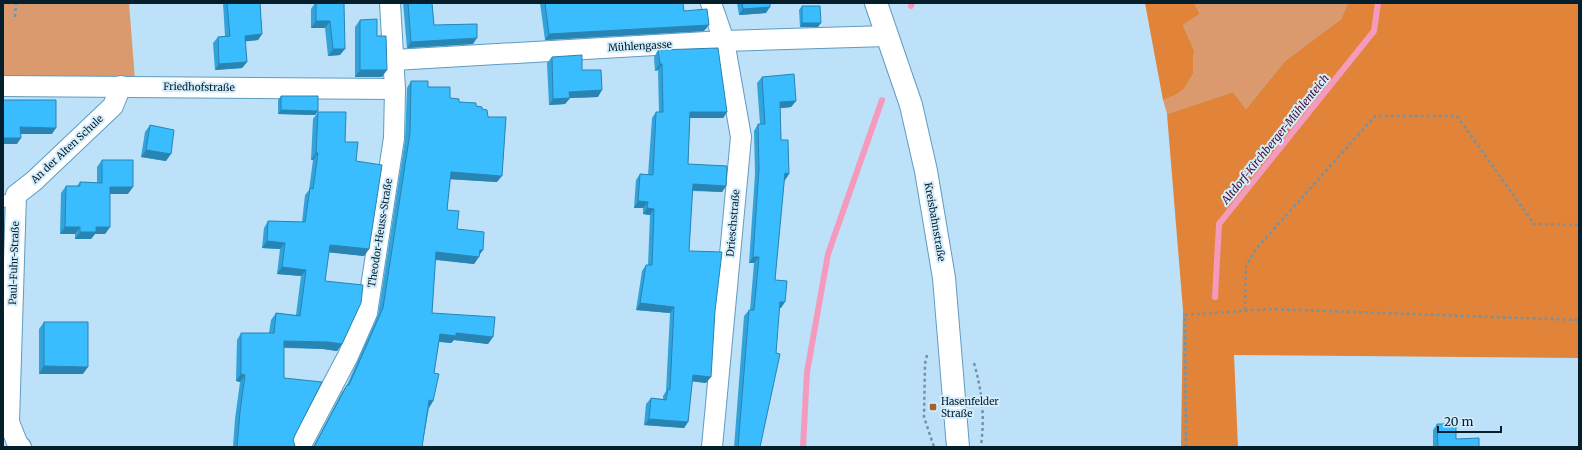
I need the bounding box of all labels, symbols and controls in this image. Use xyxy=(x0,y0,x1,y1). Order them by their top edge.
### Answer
street label: Mühlengasse xyxy=(608,38,672,54)
water label: Altdorf-Kirchberger-Mühlenteich xyxy=(1218,71,1332,207)
street label: Friedhofstraße xyxy=(163,80,235,94)
street label: An der Alten Schule xyxy=(27,112,106,187)
street label: Theodor-Heuss-Straße xyxy=(365,178,395,288)
street label: Kreisbahnstraße xyxy=(922,182,948,262)
street label: Drieschstraße xyxy=(724,189,742,257)
street label: Paul-Fuhr-Straße xyxy=(6,221,22,305)
place label: Hasenfelder Straße xyxy=(941,395,999,420)
marker: Hasenfelder Straße xyxy=(928,402,938,412)
scale bar xyxy=(1438,408,1501,434)
text: 20 m xyxy=(1444,414,1473,429)

